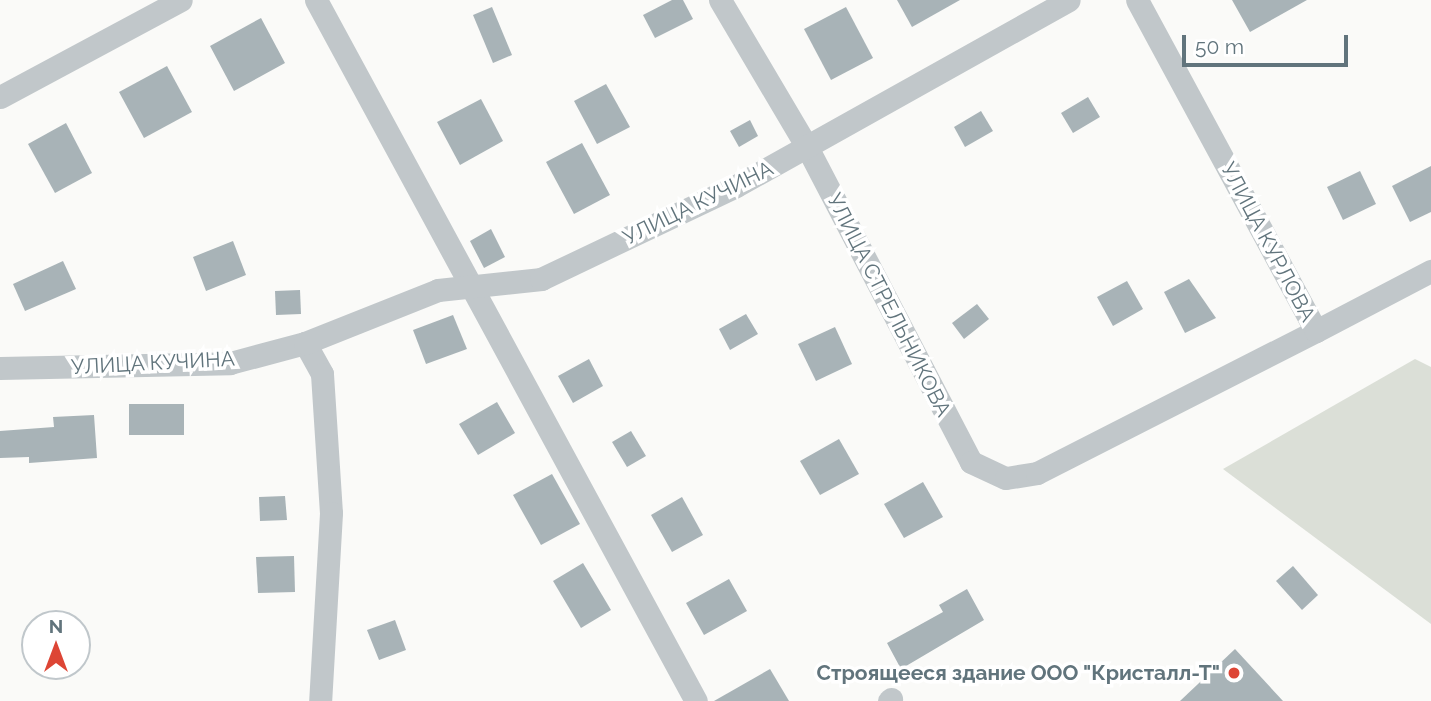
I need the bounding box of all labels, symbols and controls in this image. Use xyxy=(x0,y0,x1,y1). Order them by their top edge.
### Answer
scale bar xyxy=(1186,21,1352,65)
text: 50 m xyxy=(1195,34,1244,59)
street label: УЛИЦА КУЧИНА xyxy=(619,156,777,250)
street label: УЛИЦА КУРЛОВА xyxy=(1215,158,1321,326)
street label: УЛИЦА СТРЕЛЬНИКОВА xyxy=(822,189,956,421)
street label: УЛИЦА КУЧИНА xyxy=(70,346,236,380)
north arrow xyxy=(21,610,91,680)
text: N xyxy=(49,615,63,637)
place label: Строящееся здание ООО "Кристалл-Т" xyxy=(816,660,1220,686)
marker: Строящееся здание ООО "Кристалл-Т" xyxy=(1226,665,1242,681)

